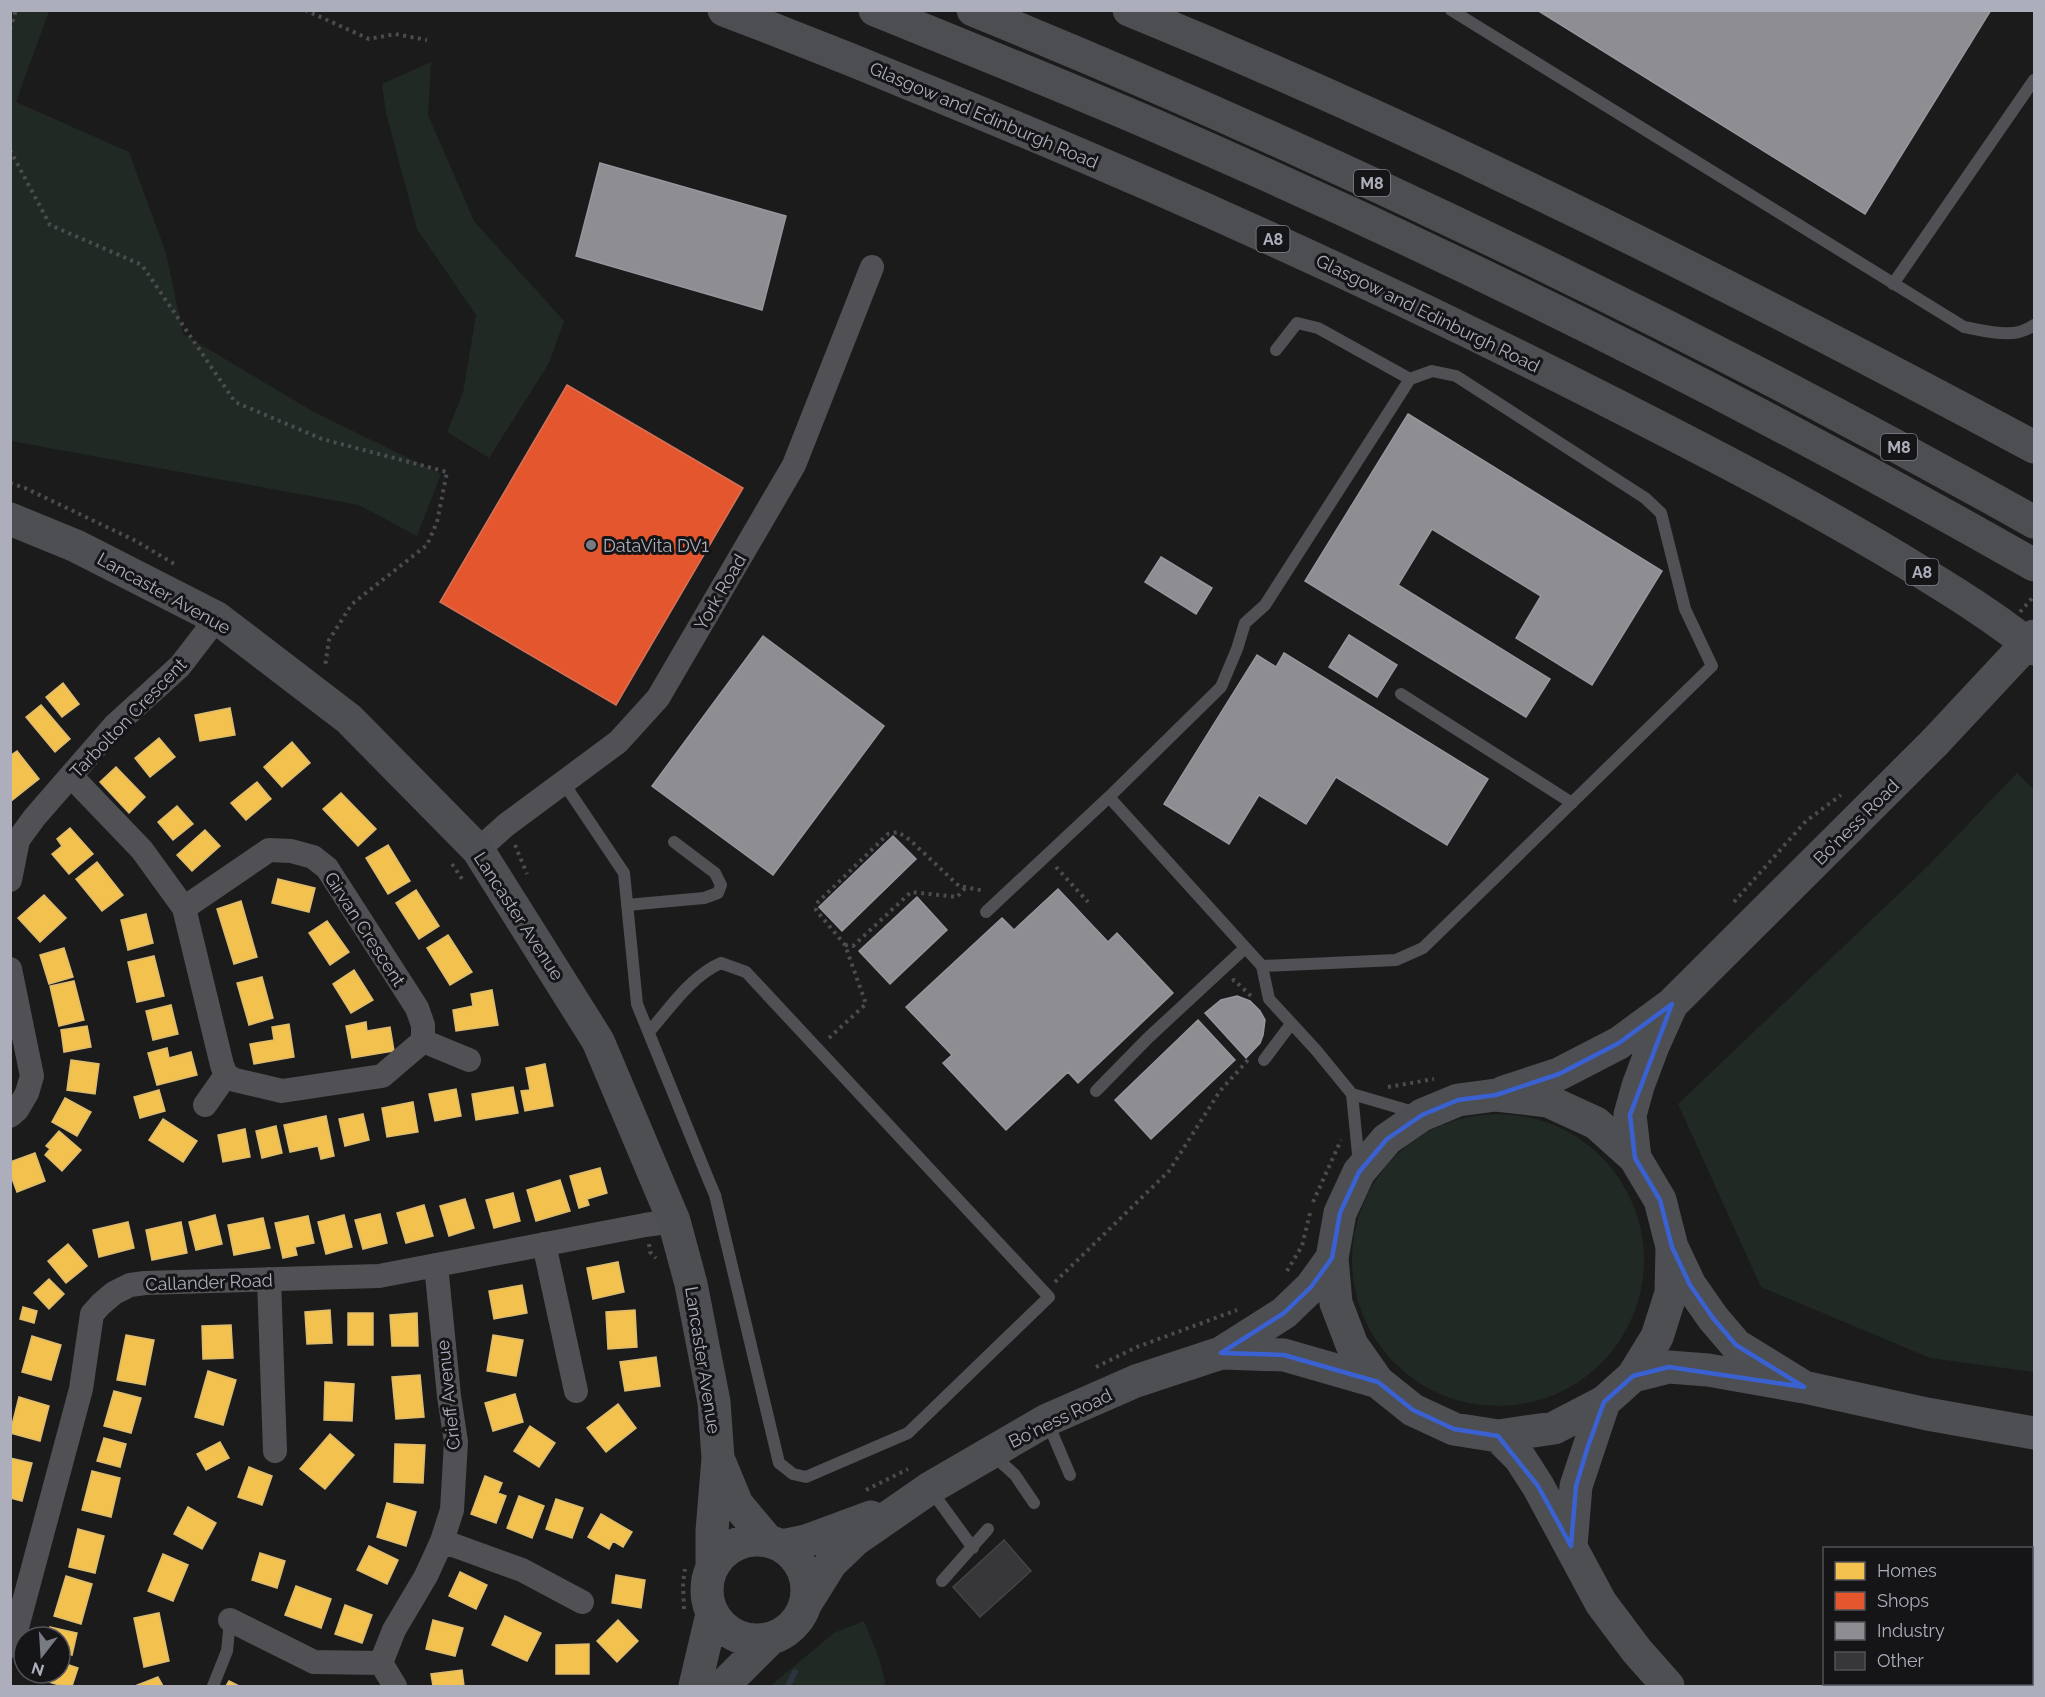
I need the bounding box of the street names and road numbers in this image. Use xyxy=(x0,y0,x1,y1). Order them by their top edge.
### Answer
street label: Glasgow and Edinburgh Road xyxy=(867,57,1101,173)
road number: M8 xyxy=(1354,170,1390,196)
road number: A8 xyxy=(1256,226,1290,252)
street label: Glasgow and Edinburgh Road xyxy=(1313,250,1543,376)
road number: M8 xyxy=(1881,434,1917,460)
street label: Lancaster Avenue xyxy=(94,548,235,638)
street label: York Road xyxy=(690,550,750,634)
road number: A8 xyxy=(1906,559,1938,585)
street label: Tarbolton Crescent xyxy=(66,654,190,782)
street label: Bo'ness Road xyxy=(1809,775,1903,869)
street label: Lancaster Avenue xyxy=(470,848,569,984)
street label: Girvan Crescent xyxy=(320,868,410,990)
street label: Callander Road xyxy=(145,1269,273,1295)
street label: Lancaster Avenue xyxy=(681,1285,725,1436)
street label: Crieff Avenue xyxy=(432,1339,464,1451)
street label: Bo'ness Road xyxy=(1005,1384,1115,1452)

